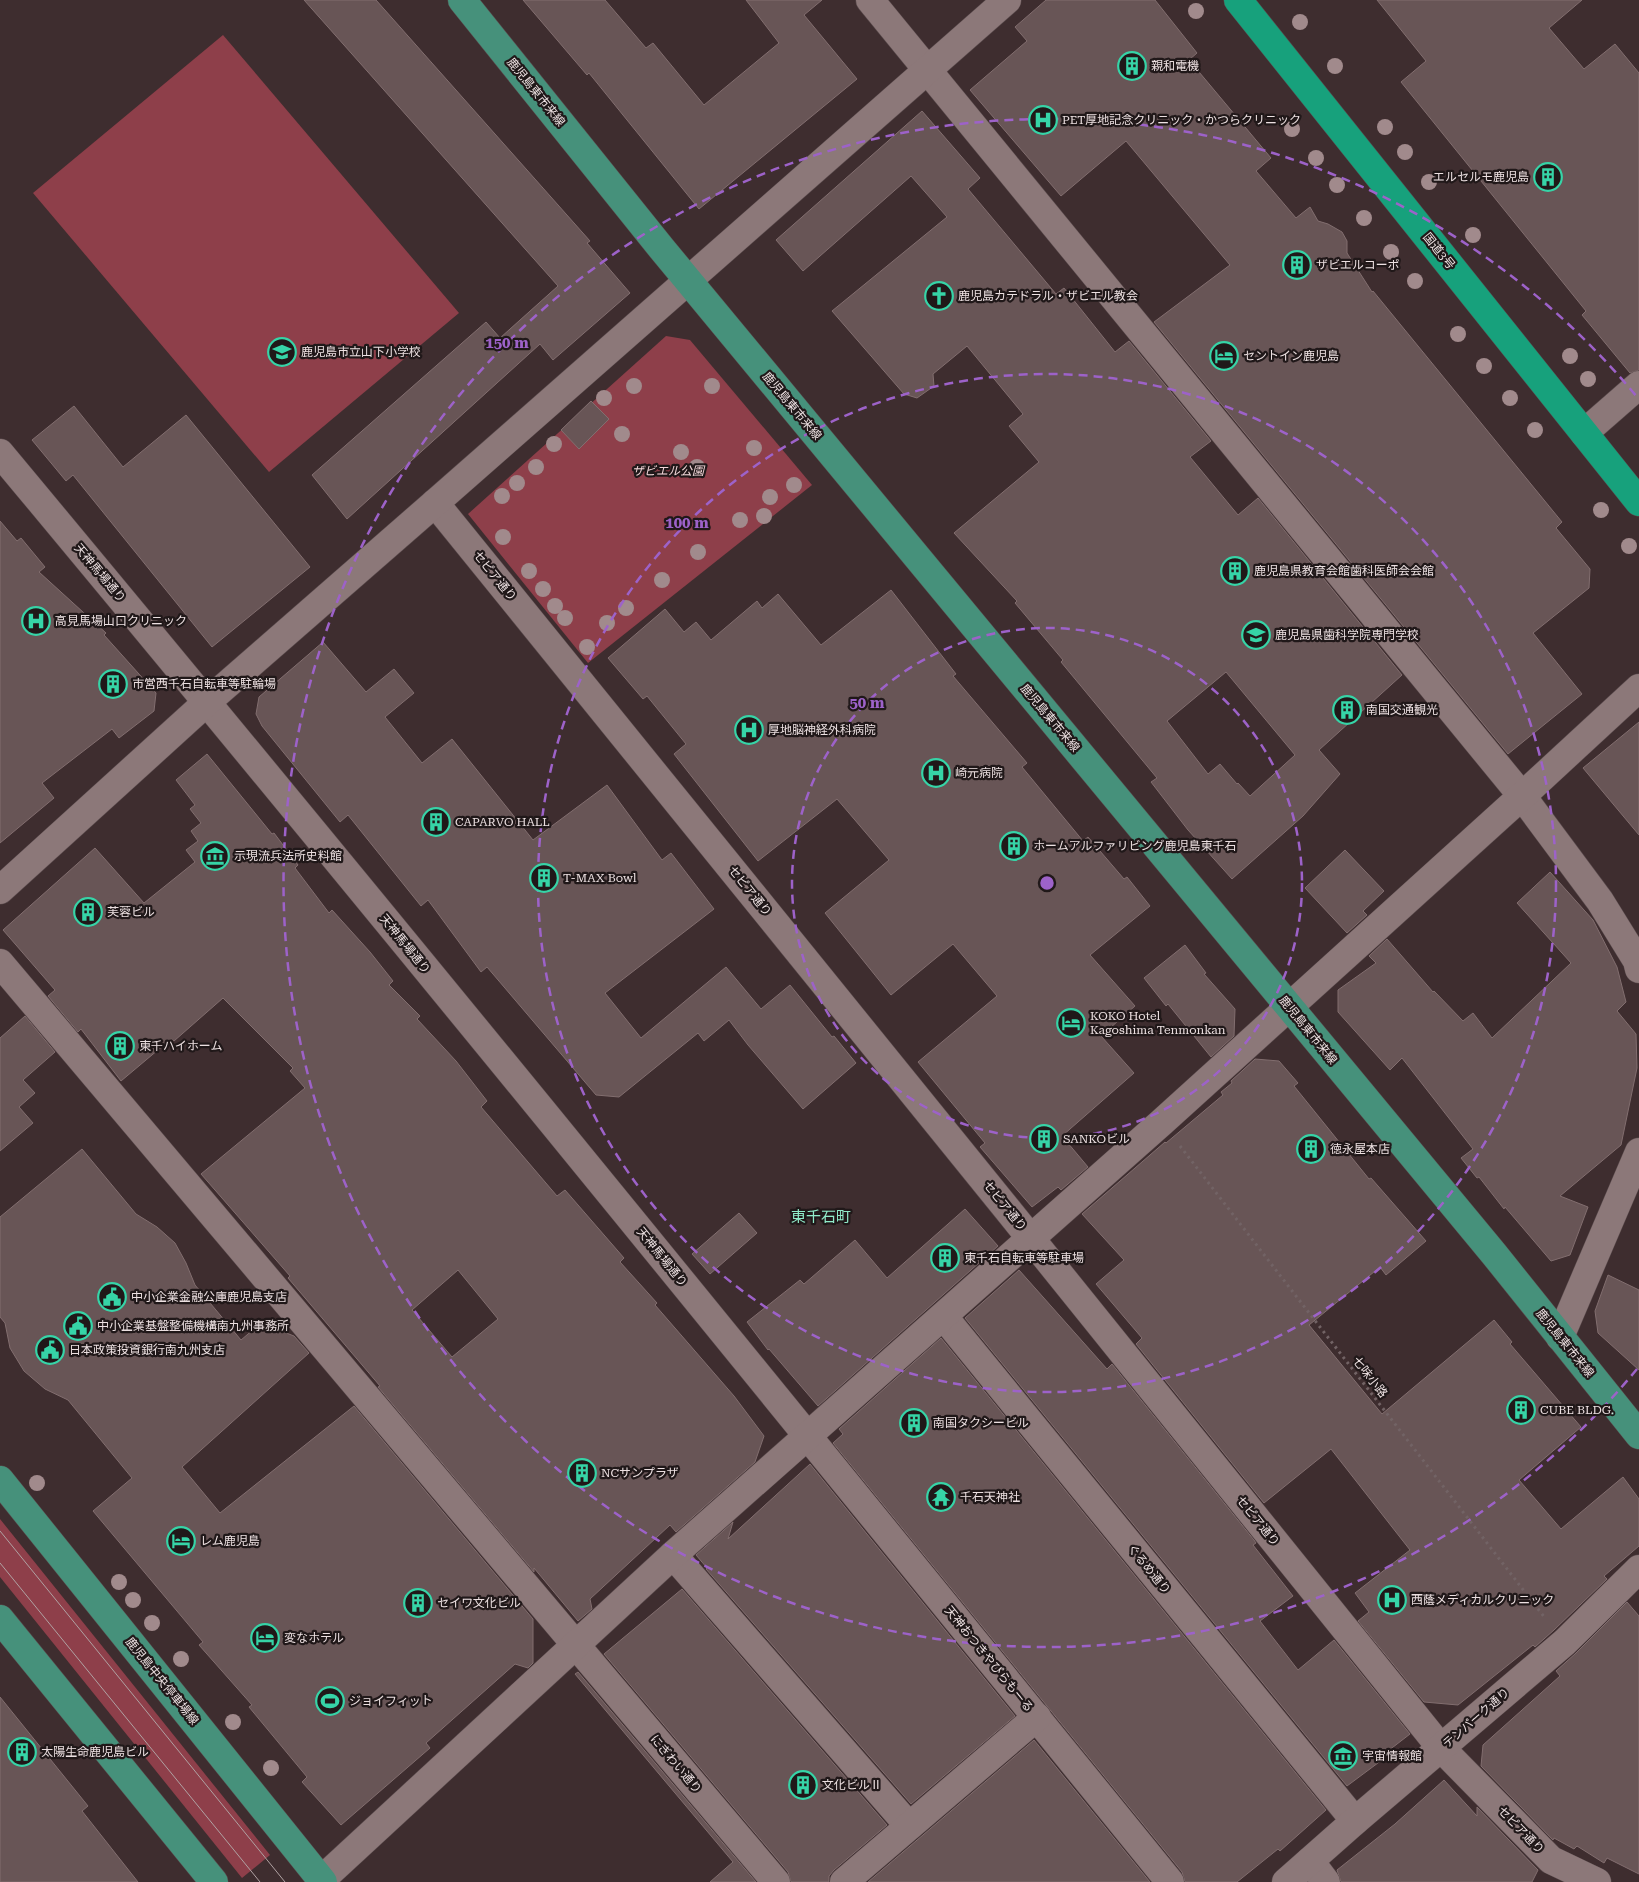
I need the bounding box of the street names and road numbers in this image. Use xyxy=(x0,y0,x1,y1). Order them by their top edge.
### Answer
street label: 鹿児島東市来線 xyxy=(504,55,568,129)
street label: 国道3号 xyxy=(1420,230,1458,272)
street label: 鹿児島東市来線 xyxy=(760,369,824,443)
street label: 天神馬場通り xyxy=(71,541,129,605)
street label: セピア通り xyxy=(471,548,519,604)
street label: 鹿児島東市来線 xyxy=(1018,681,1082,755)
street label: セピア通り xyxy=(726,863,774,919)
street label: 天神馬場通り xyxy=(377,912,433,976)
street label: 鹿児島東市来線 xyxy=(1276,993,1340,1067)
street label: セピア通り xyxy=(981,1178,1029,1234)
street label: 天神馬場通り xyxy=(634,1225,690,1289)
street label: 鹿児島東市来線 xyxy=(1533,1306,1597,1380)
street label: 七味小路 xyxy=(1350,1354,1390,1400)
street label: セピア通り xyxy=(1234,1493,1282,1549)
street label: ぐるめ通り xyxy=(1125,1541,1173,1597)
street label: 天神おつきやぴらもーる xyxy=(942,1603,1036,1715)
street label: 鹿児島中央停車場線 xyxy=(123,1635,201,1727)
street label: テンパーク通り xyxy=(1440,1685,1512,1751)
street label: にぎわい通り xyxy=(647,1732,705,1796)
street label: セピア通り xyxy=(1495,1804,1547,1856)

